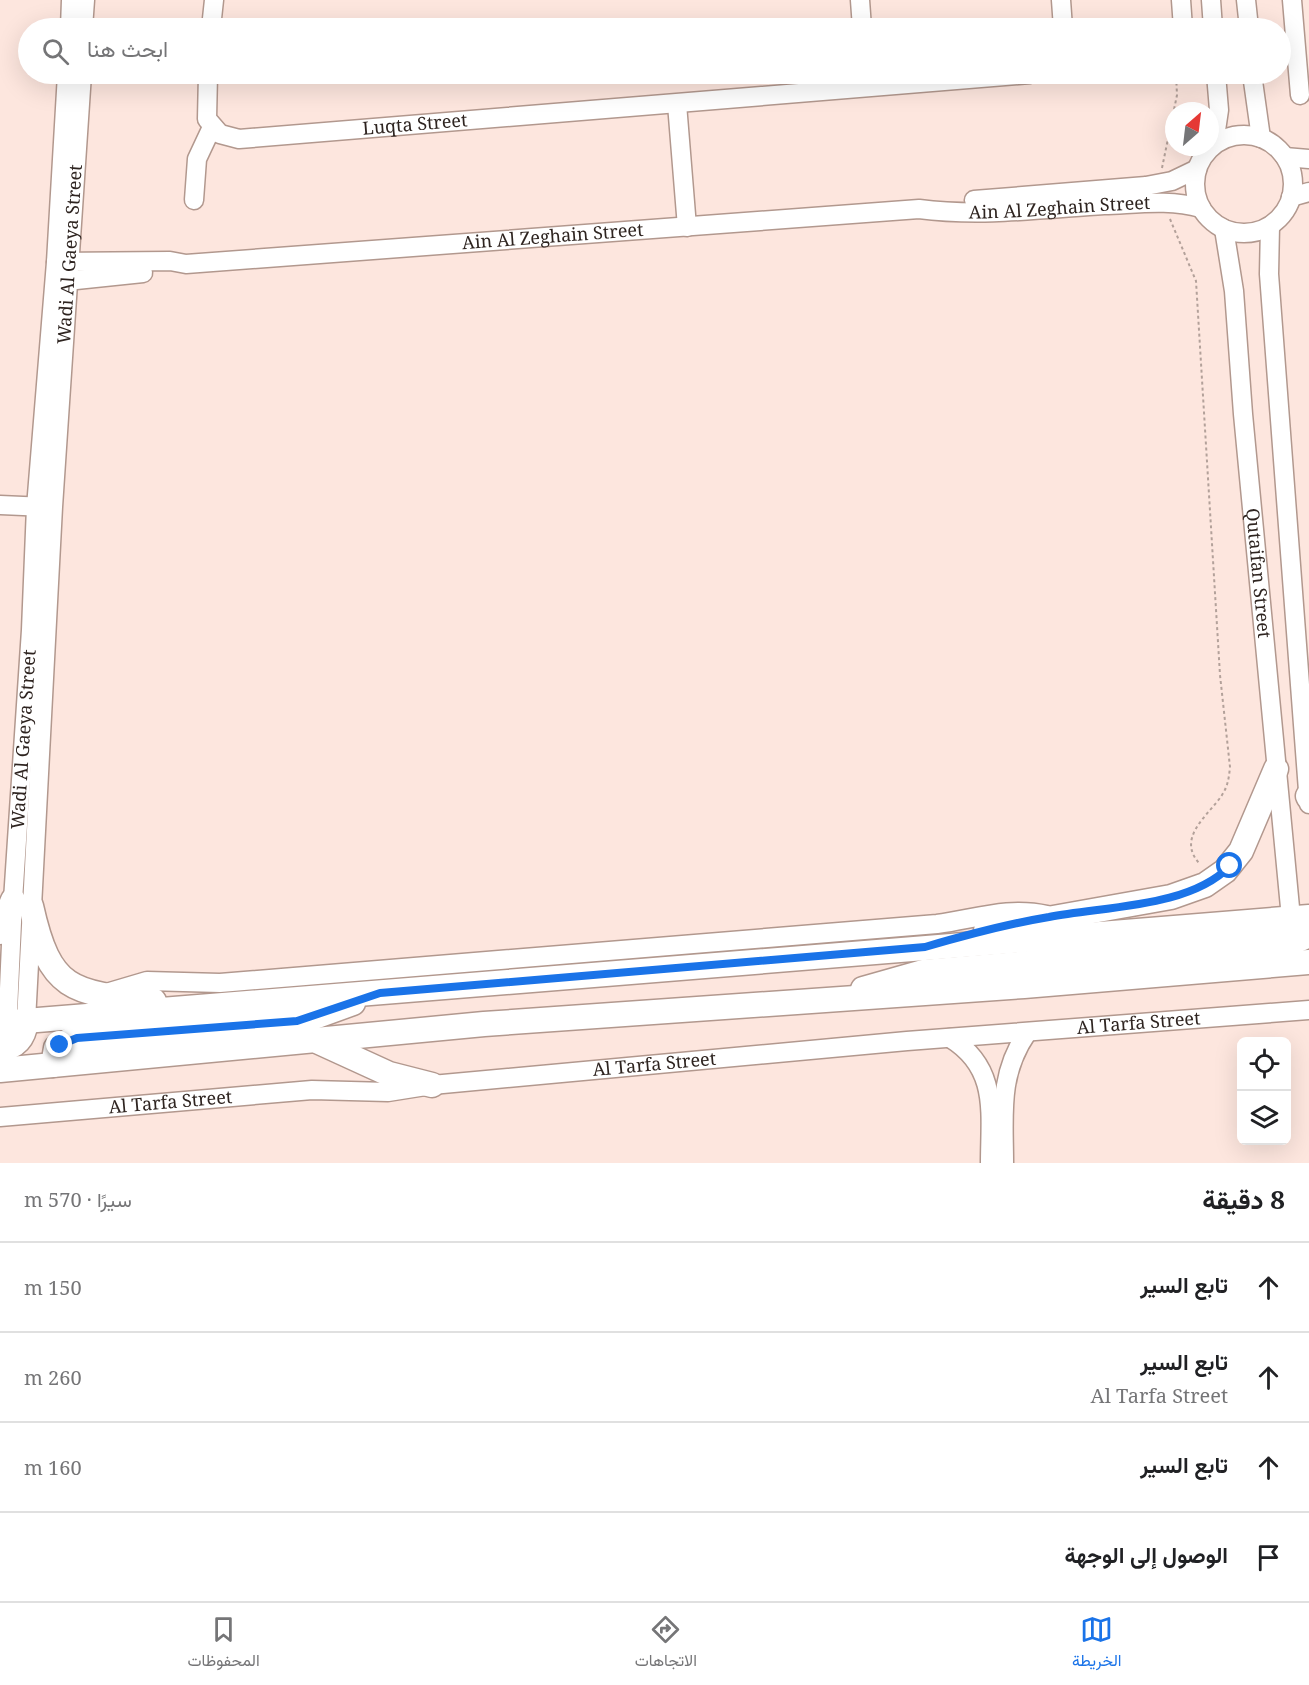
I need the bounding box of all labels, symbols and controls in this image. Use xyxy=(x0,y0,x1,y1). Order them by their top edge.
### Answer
search box xyxy=(18,18,1291,84)
text: ابحث هنا xyxy=(87,33,168,63)
icon: search xyxy=(39,35,72,68)
north arrow xyxy=(1165,102,1219,156)
street label: Luqta Street xyxy=(361,107,468,140)
street label: Wadi Al Gaeya Street xyxy=(51,164,87,345)
street label: Ain Al Zeghain Street xyxy=(969,190,1150,223)
street label: Ain Al Zeghain Street xyxy=(461,217,644,254)
street label: Qutaifan Street xyxy=(1241,507,1277,639)
street label: Wadi Al Gaeya Street xyxy=(5,649,41,830)
route start xyxy=(1216,852,1242,878)
street label: Al Tarfa Street xyxy=(1076,1005,1201,1039)
route end xyxy=(46,1031,72,1057)
map controls xyxy=(1237,1037,1291,1145)
button: locate xyxy=(1237,1037,1291,1091)
street label: Al Tarfa Street xyxy=(591,1046,717,1081)
street label: Al Tarfa Street xyxy=(108,1084,233,1119)
button: layers xyxy=(1237,1091,1291,1145)
text: 8 دقيقة xyxy=(1202,1181,1285,1217)
text: سيرًا · 570 m xyxy=(24,1186,132,1213)
text: تابع السير xyxy=(1140,1269,1228,1299)
icon: ahead xyxy=(1252,1271,1285,1304)
text: 150 m xyxy=(24,1274,82,1301)
text: تابع السير xyxy=(1140,1346,1228,1376)
icon: ahead xyxy=(1252,1361,1285,1394)
text: 260 m xyxy=(24,1364,82,1391)
text: Al Tarfa Street xyxy=(1091,1382,1228,1409)
text: تابع السير xyxy=(1140,1449,1228,1479)
icon: ahead xyxy=(1252,1451,1285,1484)
text: 160 m xyxy=(24,1454,82,1481)
text: الوصول إلى الوجهة xyxy=(1064,1539,1228,1569)
icon: arrive xyxy=(1252,1541,1285,1574)
tab: المحفوظات xyxy=(188,1613,260,1675)
tab: الاتجاهات xyxy=(635,1613,697,1675)
tab: الخريطة xyxy=(1072,1613,1121,1675)

